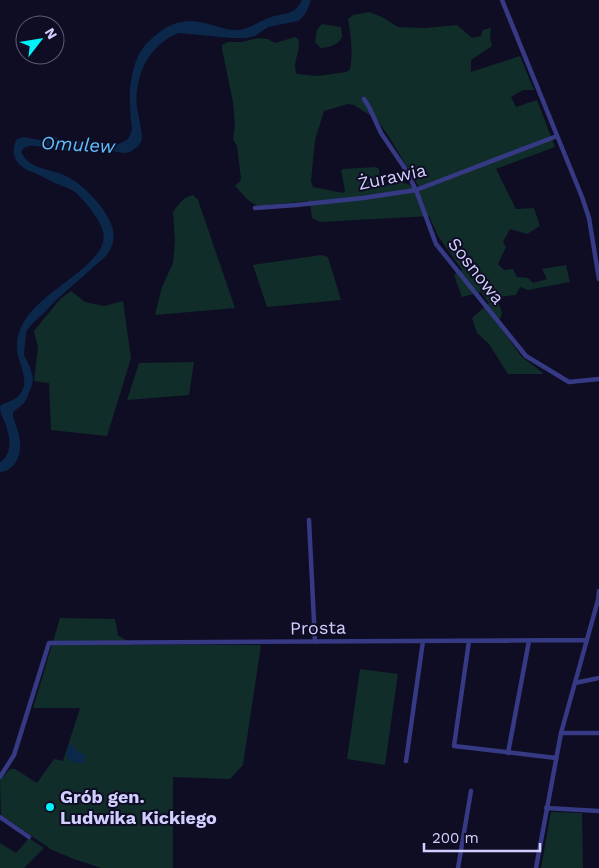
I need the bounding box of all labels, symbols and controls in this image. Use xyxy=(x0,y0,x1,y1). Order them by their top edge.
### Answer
north arrow xyxy=(15,15,65,65)
text: N xyxy=(42,25,61,42)
water label: Omulew xyxy=(40,131,116,158)
street label: Żurawia xyxy=(356,159,428,194)
street label: Sosnowa xyxy=(444,233,509,308)
street label: Prosta xyxy=(290,617,346,638)
place label: Grób gen. Ludwika Kickiego xyxy=(60,786,217,828)
marker: Grób gen. Ludwika Kickiego xyxy=(44,801,56,813)
scale bar xyxy=(424,820,540,852)
text: 200 m xyxy=(432,829,479,847)

